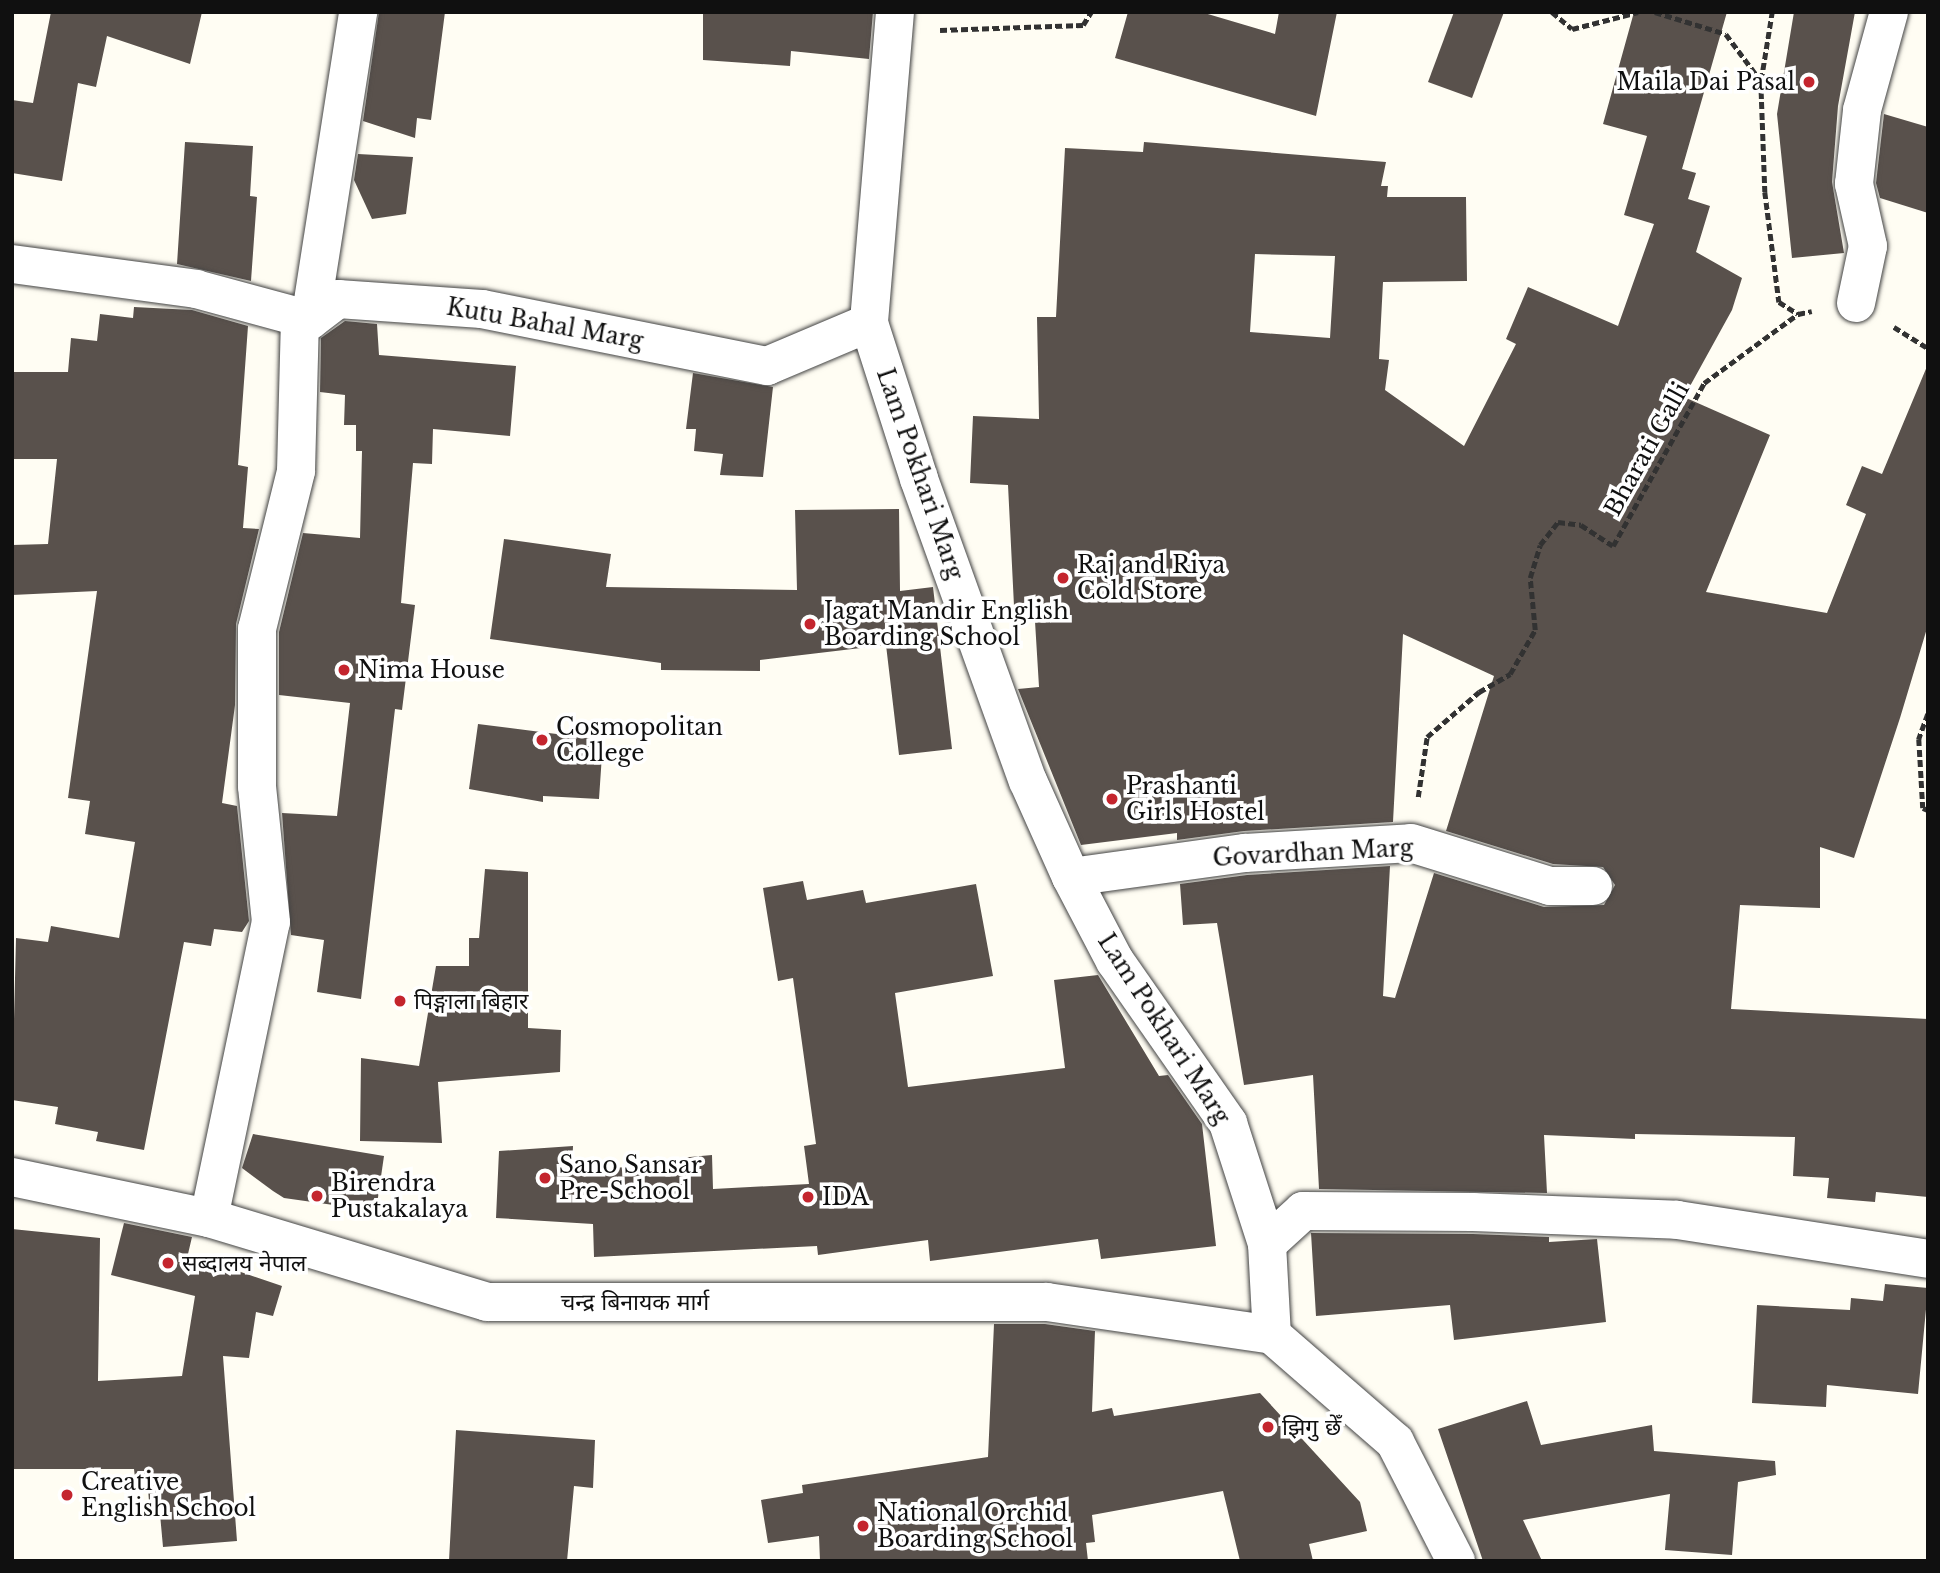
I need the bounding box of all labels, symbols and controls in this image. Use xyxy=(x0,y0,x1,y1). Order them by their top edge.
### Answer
place label: Maila Dai Pasal xyxy=(1616,68,1795,96)
marker: Maila Dai Pasal xyxy=(1801,74,1817,90)
street label: Kutu Bahal Marg xyxy=(444,293,646,355)
street label: Lam Pokhari Marg xyxy=(871,365,969,583)
street label: Bharati Galli xyxy=(1599,377,1695,521)
place label: Raj and Riya Cold Store xyxy=(1077,551,1225,605)
marker: Raj and Riya Cold Store xyxy=(1055,570,1071,586)
place label: Jagat Mandir English Boarding School xyxy=(824,597,1069,651)
marker: Jagat Mandir English Boarding School xyxy=(802,616,818,632)
place label: Nima House xyxy=(358,656,505,684)
marker: Nima House xyxy=(336,662,352,678)
place label: Cosmopolitan College xyxy=(556,713,723,767)
marker: Cosmopolitan College xyxy=(534,732,550,748)
place label: Prashanti Girls Hostel xyxy=(1126,772,1265,826)
marker: Prashanti Girls Hostel xyxy=(1104,791,1120,807)
street label: Govardhan Marg xyxy=(1212,834,1414,872)
street label: Lam Pokhari Marg xyxy=(1092,929,1236,1129)
place label: पिङ्गाला बिहार xyxy=(414,987,528,1015)
marker: पिङ्गाला बिहार xyxy=(392,993,408,1009)
place label: Sano Sansar Pre-School xyxy=(559,1151,702,1205)
place label: Birendra Pustakalaya xyxy=(331,1169,468,1223)
marker: Sano Sansar Pre-School xyxy=(537,1170,553,1186)
place label: IDA xyxy=(822,1183,869,1211)
marker: Birendra Pustakalaya xyxy=(309,1188,325,1204)
marker: IDA xyxy=(800,1189,816,1205)
place label: सब्दालय नेपाल xyxy=(182,1249,306,1277)
marker: सब्दालय नेपाल xyxy=(160,1255,176,1271)
street label: चन्द्र बिनायक मार्ग xyxy=(561,1288,709,1316)
place label: झिगु छेँ xyxy=(1282,1413,1341,1441)
marker: झिगु छेँ xyxy=(1260,1419,1276,1435)
place label: Creative English School xyxy=(81,1468,256,1522)
marker: Creative English School xyxy=(59,1487,75,1503)
place label: National Orchid Boarding School xyxy=(877,1499,1073,1553)
marker: National Orchid Boarding School xyxy=(855,1518,871,1534)

